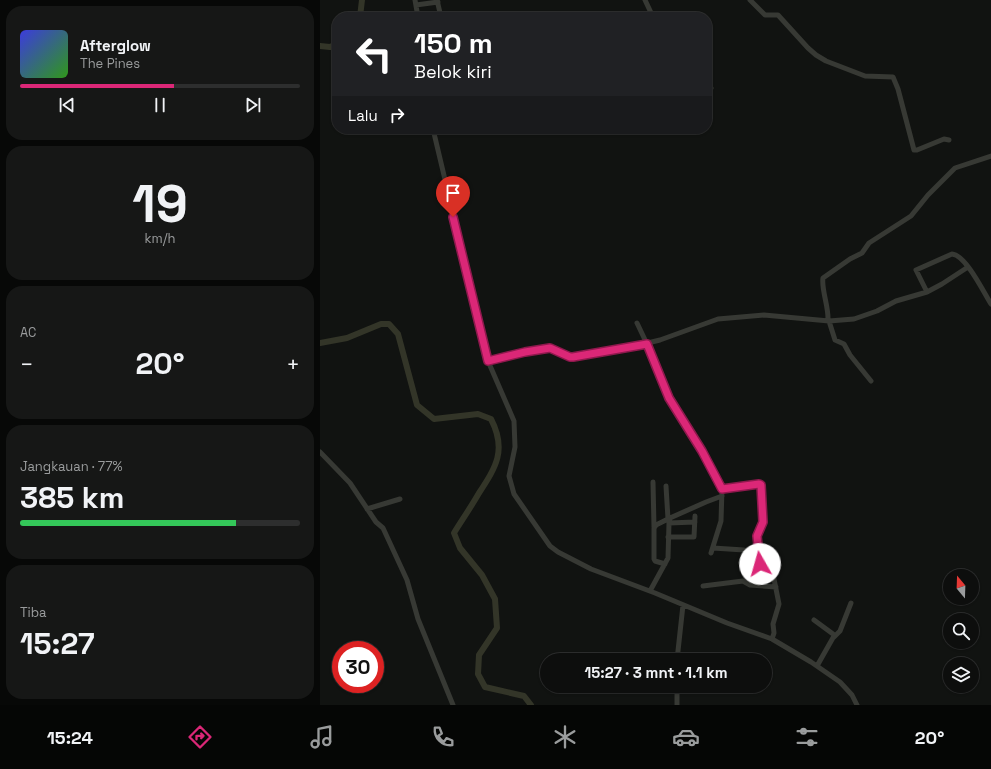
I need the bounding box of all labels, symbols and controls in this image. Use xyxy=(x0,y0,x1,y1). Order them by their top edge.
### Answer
text: 150 m xyxy=(414,25,493,61)
icon: left xyxy=(348,28,400,80)
text: Afterglow xyxy=(80,36,151,55)
text: The Pines xyxy=(80,55,140,72)
text: Belok kiri xyxy=(414,60,492,83)
icon: previous xyxy=(56,94,78,116)
icon: pause xyxy=(149,94,171,116)
icon: next xyxy=(242,94,264,116)
icon: right xyxy=(386,104,408,126)
text: Lalu xyxy=(348,106,378,125)
text: 19 xyxy=(132,171,188,237)
pin xyxy=(436,176,470,217)
icon: arrive xyxy=(442,182,464,204)
text: km/h xyxy=(145,230,175,247)
text: AC xyxy=(20,324,36,341)
text: 20° xyxy=(135,344,185,383)
text: − xyxy=(20,350,34,378)
text: + xyxy=(286,350,300,378)
text: Jangkauan · 77% xyxy=(20,458,123,475)
text: 385 km xyxy=(20,478,124,517)
position arrow xyxy=(739,543,781,585)
north arrow xyxy=(943,569,979,605)
map controls xyxy=(943,569,979,693)
text: Tiba xyxy=(20,604,47,621)
button: search xyxy=(943,613,979,649)
text: 15:27 xyxy=(20,624,95,663)
speed limit sign: 30 xyxy=(332,641,384,693)
button: layers xyxy=(943,657,979,693)
text: 15:27 · 3 mnt · 1.1 km xyxy=(584,663,728,682)
icon: directions xyxy=(186,723,214,751)
icon: music xyxy=(308,723,336,751)
icon: phone xyxy=(429,723,457,751)
icon: climate xyxy=(551,723,579,751)
icon: car xyxy=(672,723,700,751)
icon: filters xyxy=(793,723,821,751)
text: 15:24 xyxy=(47,726,93,749)
text: 20° xyxy=(915,726,944,749)

